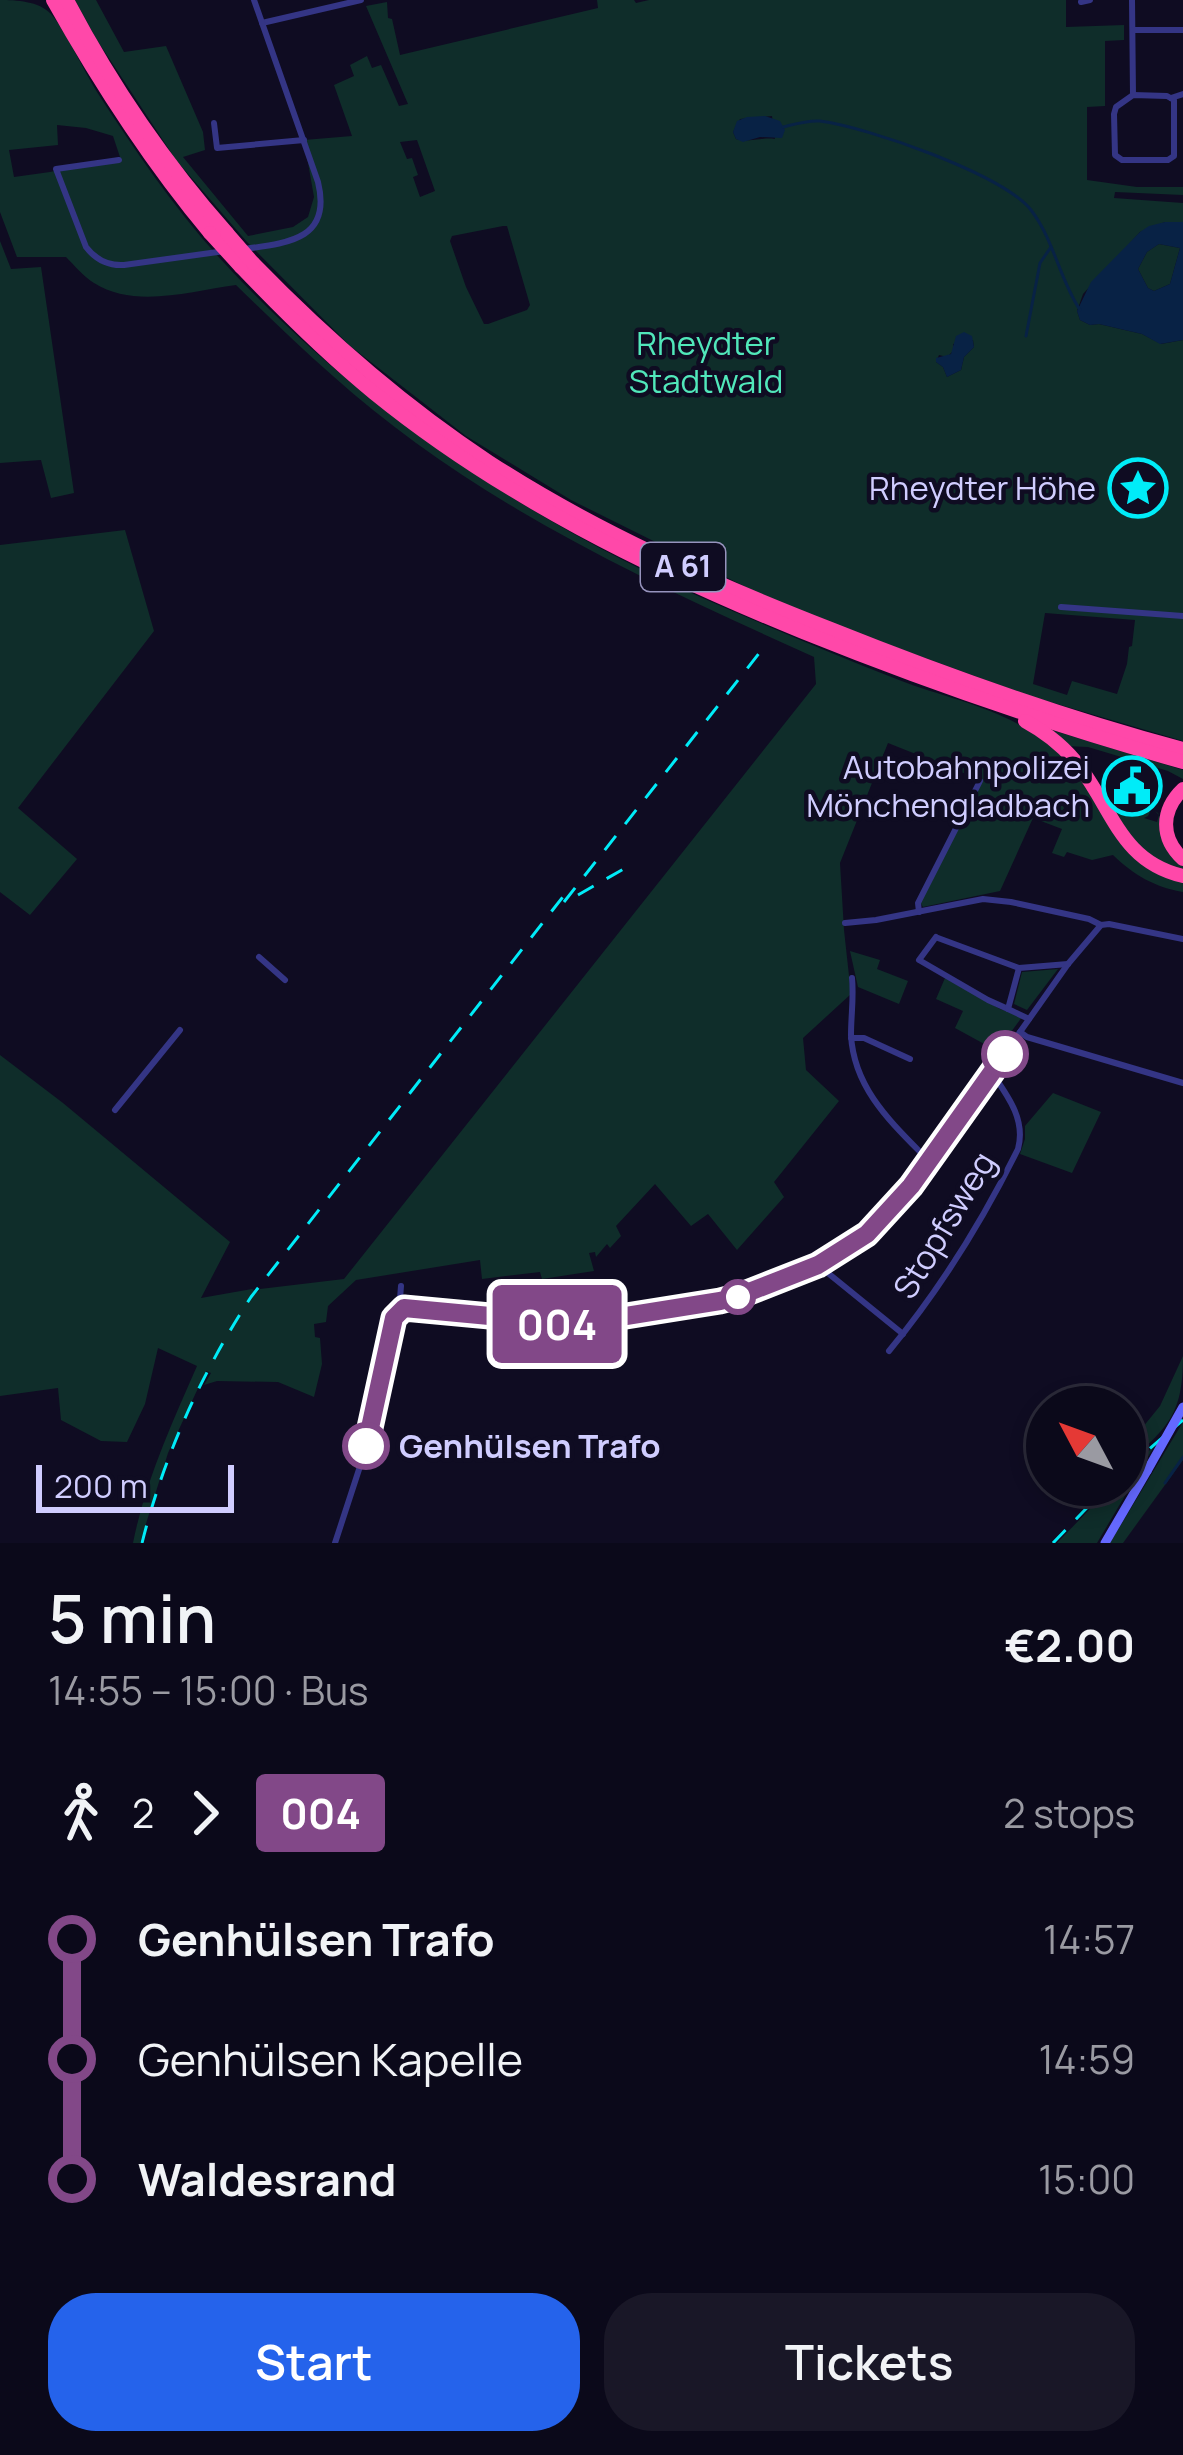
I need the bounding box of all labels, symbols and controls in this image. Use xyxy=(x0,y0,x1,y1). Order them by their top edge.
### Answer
park label: Rheydter Stadtwald xyxy=(629,320,783,403)
place icon: Rheydter Höhe xyxy=(1107,457,1169,519)
place label: Rheydter Höhe xyxy=(869,465,1096,510)
road number: A 61 xyxy=(641,543,725,591)
place label: Autobahnpolizei Mönchengladbach xyxy=(806,744,1090,827)
public building icon: Autobahnpolizei Mönchengladbach xyxy=(1101,755,1163,817)
unlabelled marker xyxy=(983,1032,1027,1076)
street label: Stopfsweg xyxy=(882,1143,1005,1307)
unlabelled marker xyxy=(722,1281,754,1313)
line badge: 004 xyxy=(488,1285,626,1363)
text: 004 xyxy=(517,1295,597,1353)
north arrow xyxy=(1026,1386,1146,1506)
map controls xyxy=(1026,1386,1146,1506)
place label: Genhülsen Trafo xyxy=(399,1423,661,1468)
marker: Genhülsen Trafo xyxy=(344,1424,388,1468)
scale bar xyxy=(36,1459,234,1512)
text: 200 m xyxy=(54,1463,148,1508)
text: 5 min xyxy=(48,1573,216,1663)
text: €2.00 xyxy=(1005,1614,1135,1676)
text: 14:55 – 15:00 · Bus xyxy=(48,1663,369,1717)
icon: walk xyxy=(48,1780,114,1846)
icon: forward xyxy=(172,1780,238,1846)
text: 004 xyxy=(280,1784,361,1842)
text: 2 xyxy=(132,1786,154,1840)
text: 2 stops xyxy=(1003,1786,1135,1840)
text: Genhülsen Trafo xyxy=(138,1908,495,1970)
text: 14:57 xyxy=(1043,1912,1135,1966)
text: Genhülsen Kapelle xyxy=(138,2028,523,2090)
text: 14:59 xyxy=(1038,2032,1135,2086)
text: Waldesrand xyxy=(138,2148,397,2210)
text: 15:00 xyxy=(1038,2152,1135,2206)
button: Start xyxy=(48,2293,580,2431)
button: Tickets xyxy=(604,2293,1135,2431)

